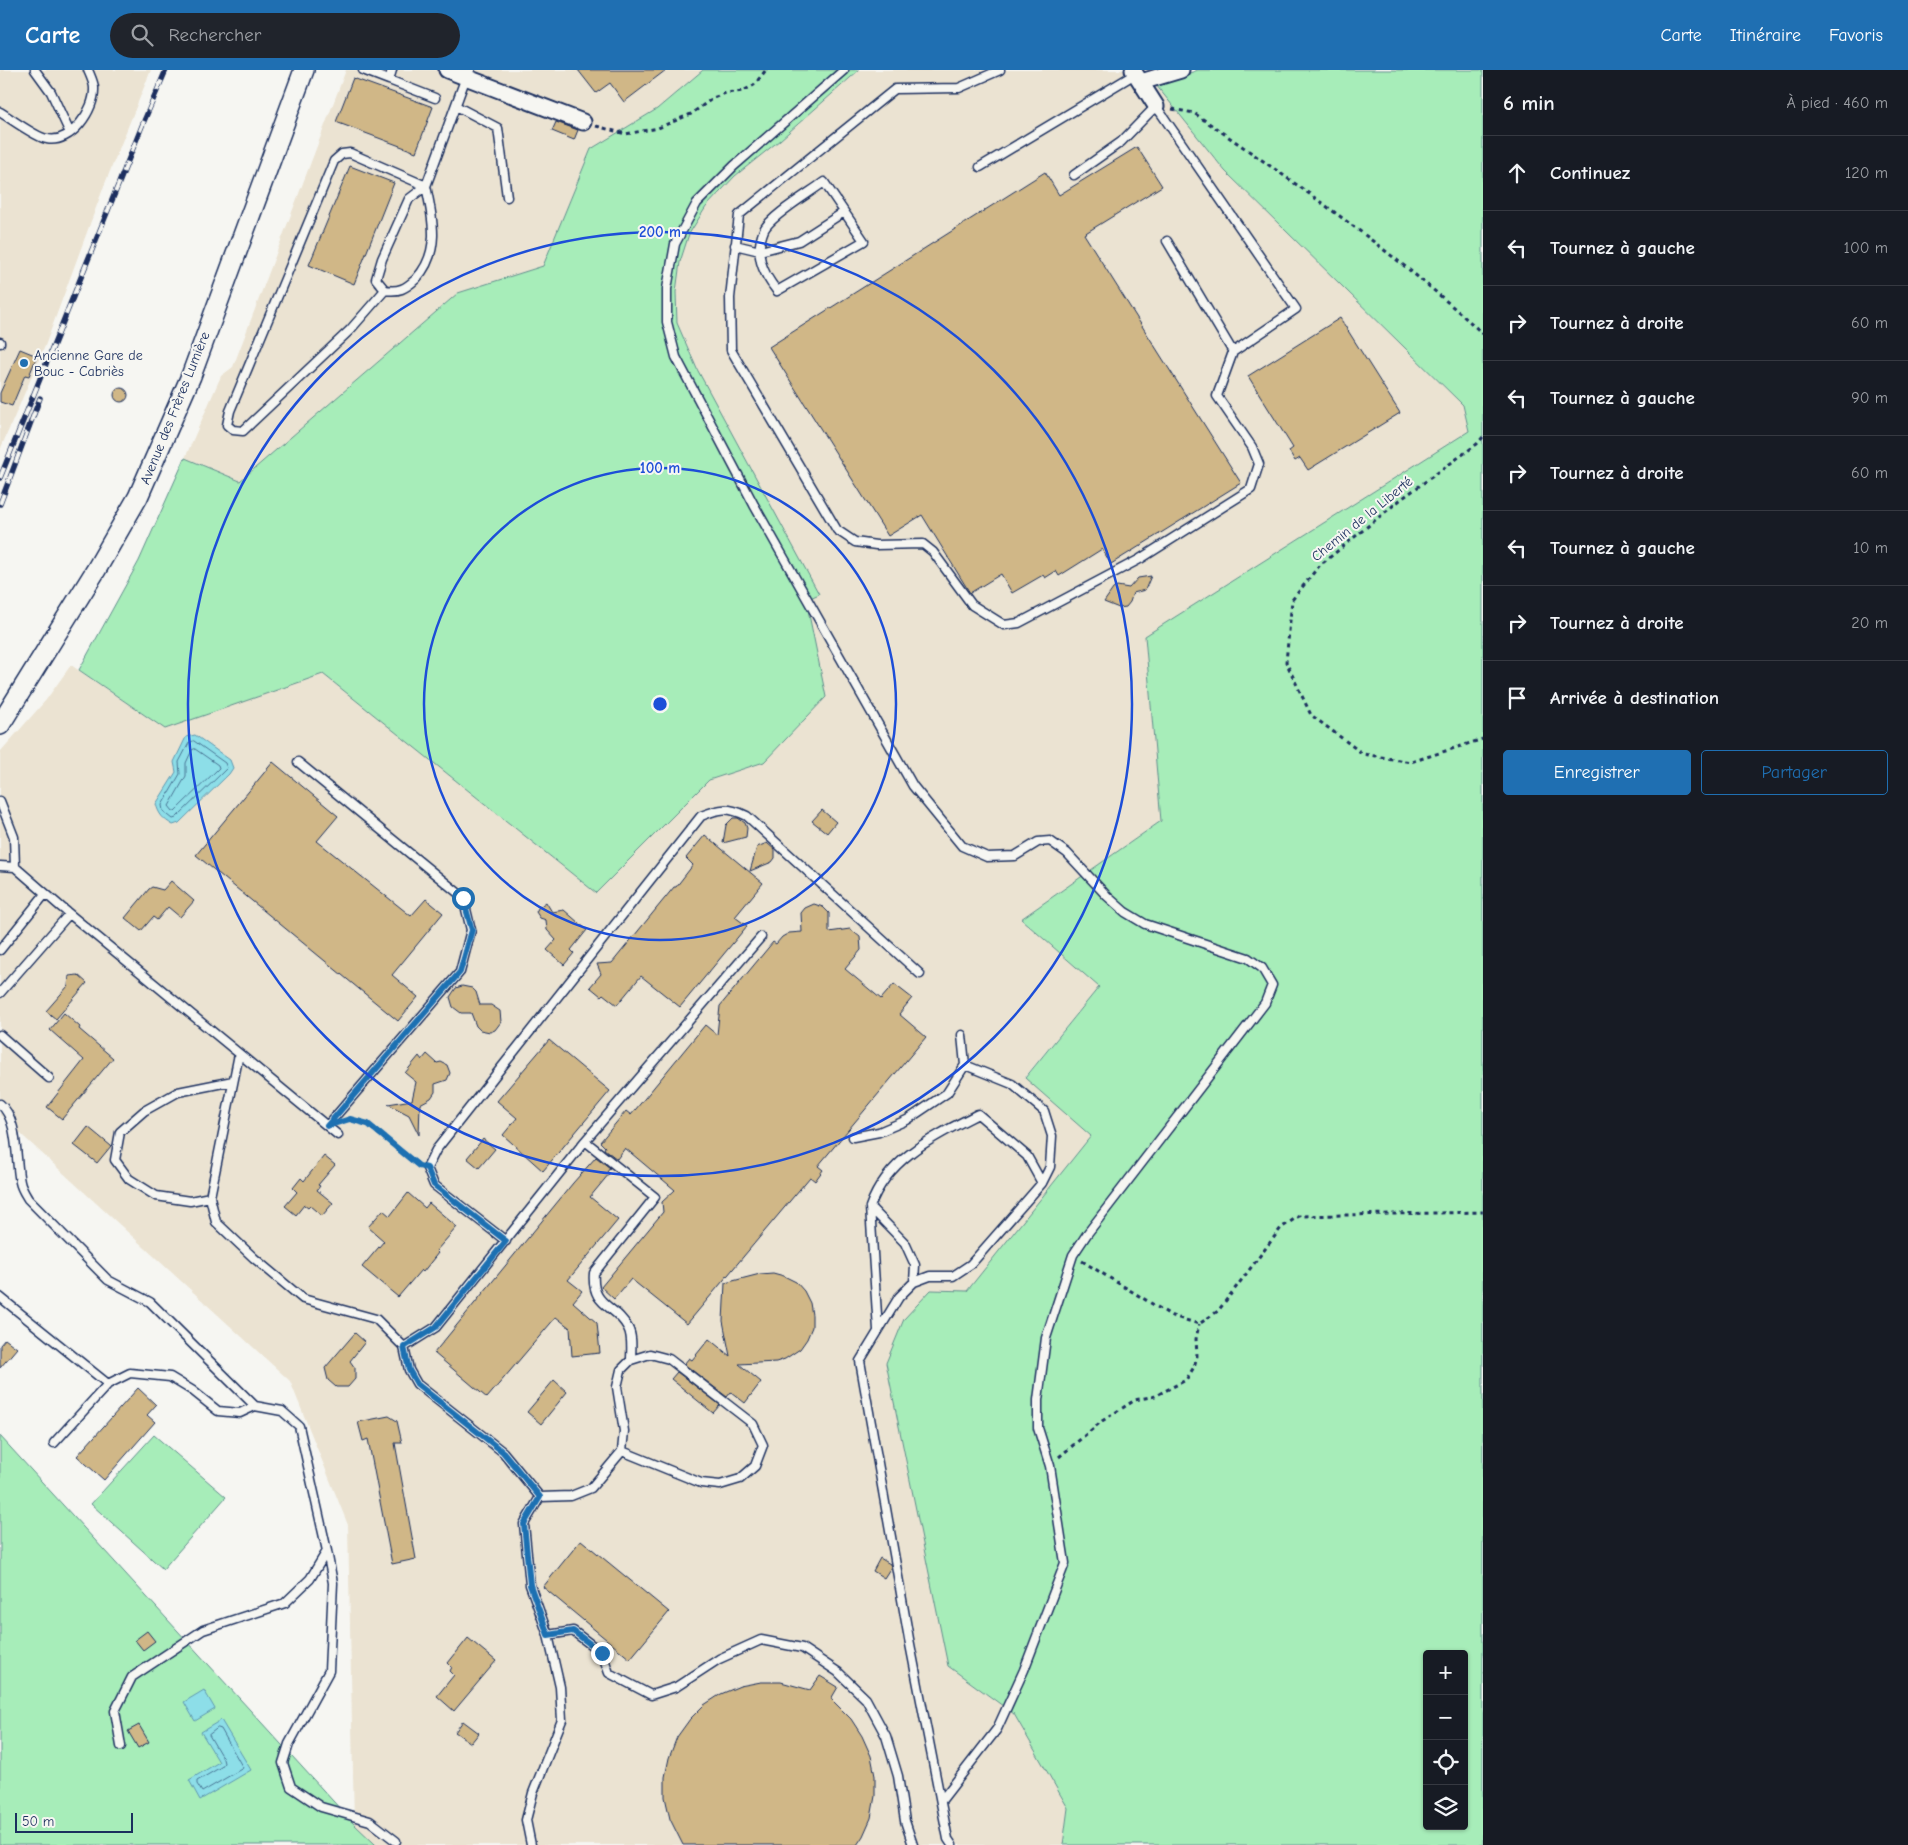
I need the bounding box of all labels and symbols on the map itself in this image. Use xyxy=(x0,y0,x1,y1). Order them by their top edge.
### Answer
text: 200 m xyxy=(639,223,681,241)
street label: Avenue des Frères Lumière xyxy=(137,329,213,487)
place label: Ancienne Gare de Bouc - Cabriès xyxy=(34,347,143,380)
marker: Ancienne Gare de Bouc - Cabriès xyxy=(18,357,30,369)
text: 100 m xyxy=(640,459,680,477)
street label: Chemin de la Liberté xyxy=(1308,473,1416,565)
centre of rings xyxy=(651,695,669,713)
route start xyxy=(452,887,475,910)
route end xyxy=(591,1642,614,1665)
scale bar xyxy=(15,1810,132,1833)

